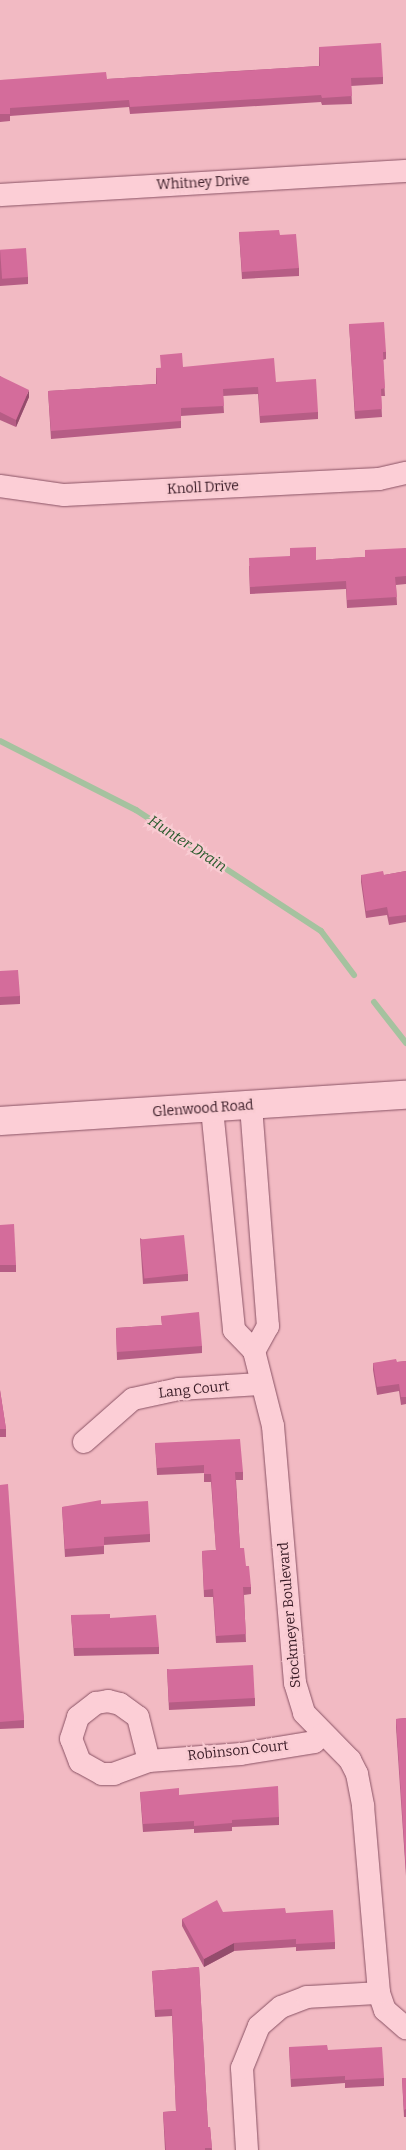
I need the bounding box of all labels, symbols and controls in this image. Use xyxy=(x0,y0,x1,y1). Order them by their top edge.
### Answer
street label: Whitney Drive xyxy=(156,172,250,194)
street label: Knoll Drive xyxy=(167,478,239,498)
water label: Hunter Drain xyxy=(144,812,230,876)
street label: Glenwood Road xyxy=(152,1097,254,1121)
street label: Lang Court xyxy=(158,1378,230,1402)
street label: Stockmeyer Boulevard xyxy=(275,1541,305,1689)
street label: Robinson Court xyxy=(187,1737,289,1765)

